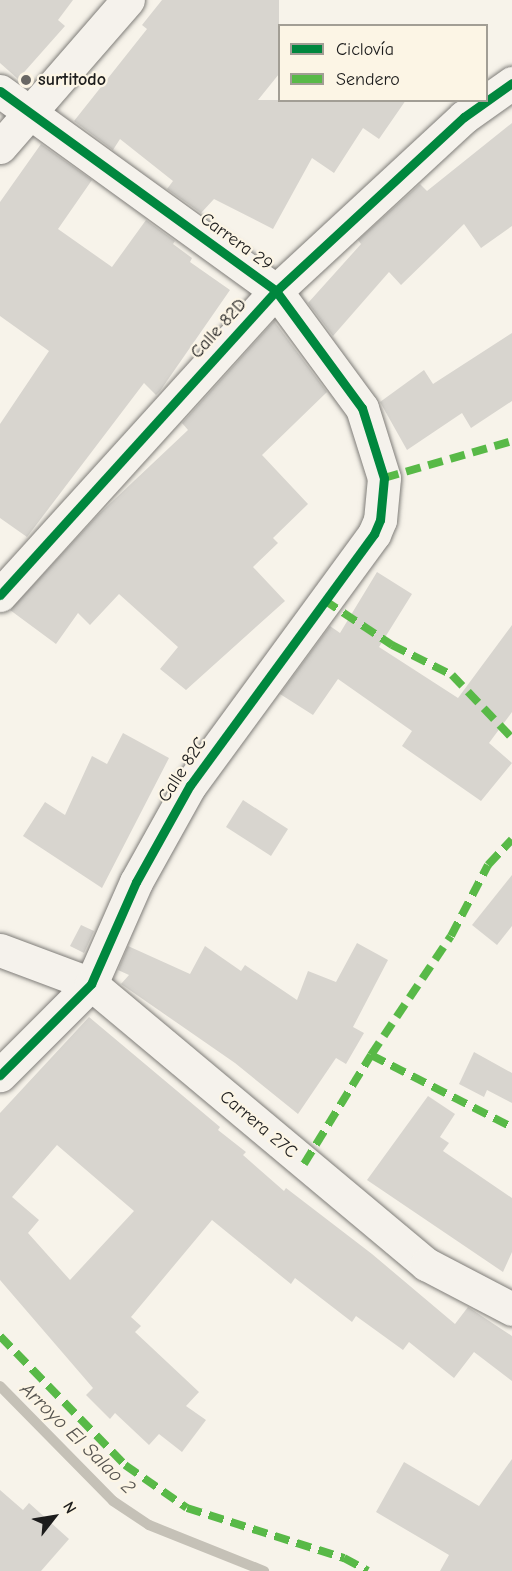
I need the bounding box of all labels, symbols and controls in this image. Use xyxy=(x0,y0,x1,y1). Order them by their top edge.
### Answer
legend xyxy=(278,24,488,102)
text: Ciclovía xyxy=(336,39,394,60)
place label: surtitodo xyxy=(38,69,106,91)
text: Sendero xyxy=(336,69,400,90)
marker: surtitodo xyxy=(19,73,33,87)
street label: Carrera 29 xyxy=(196,208,276,276)
street label: Calle 82D xyxy=(186,295,252,363)
street label: Calle 82C xyxy=(154,734,212,806)
street label: Carrera 27C xyxy=(215,1086,301,1164)
water label: Arroyo El Salao 2 xyxy=(16,1377,140,1499)
north arrow xyxy=(24,1487,84,1547)
text: N xyxy=(59,1499,80,1517)

